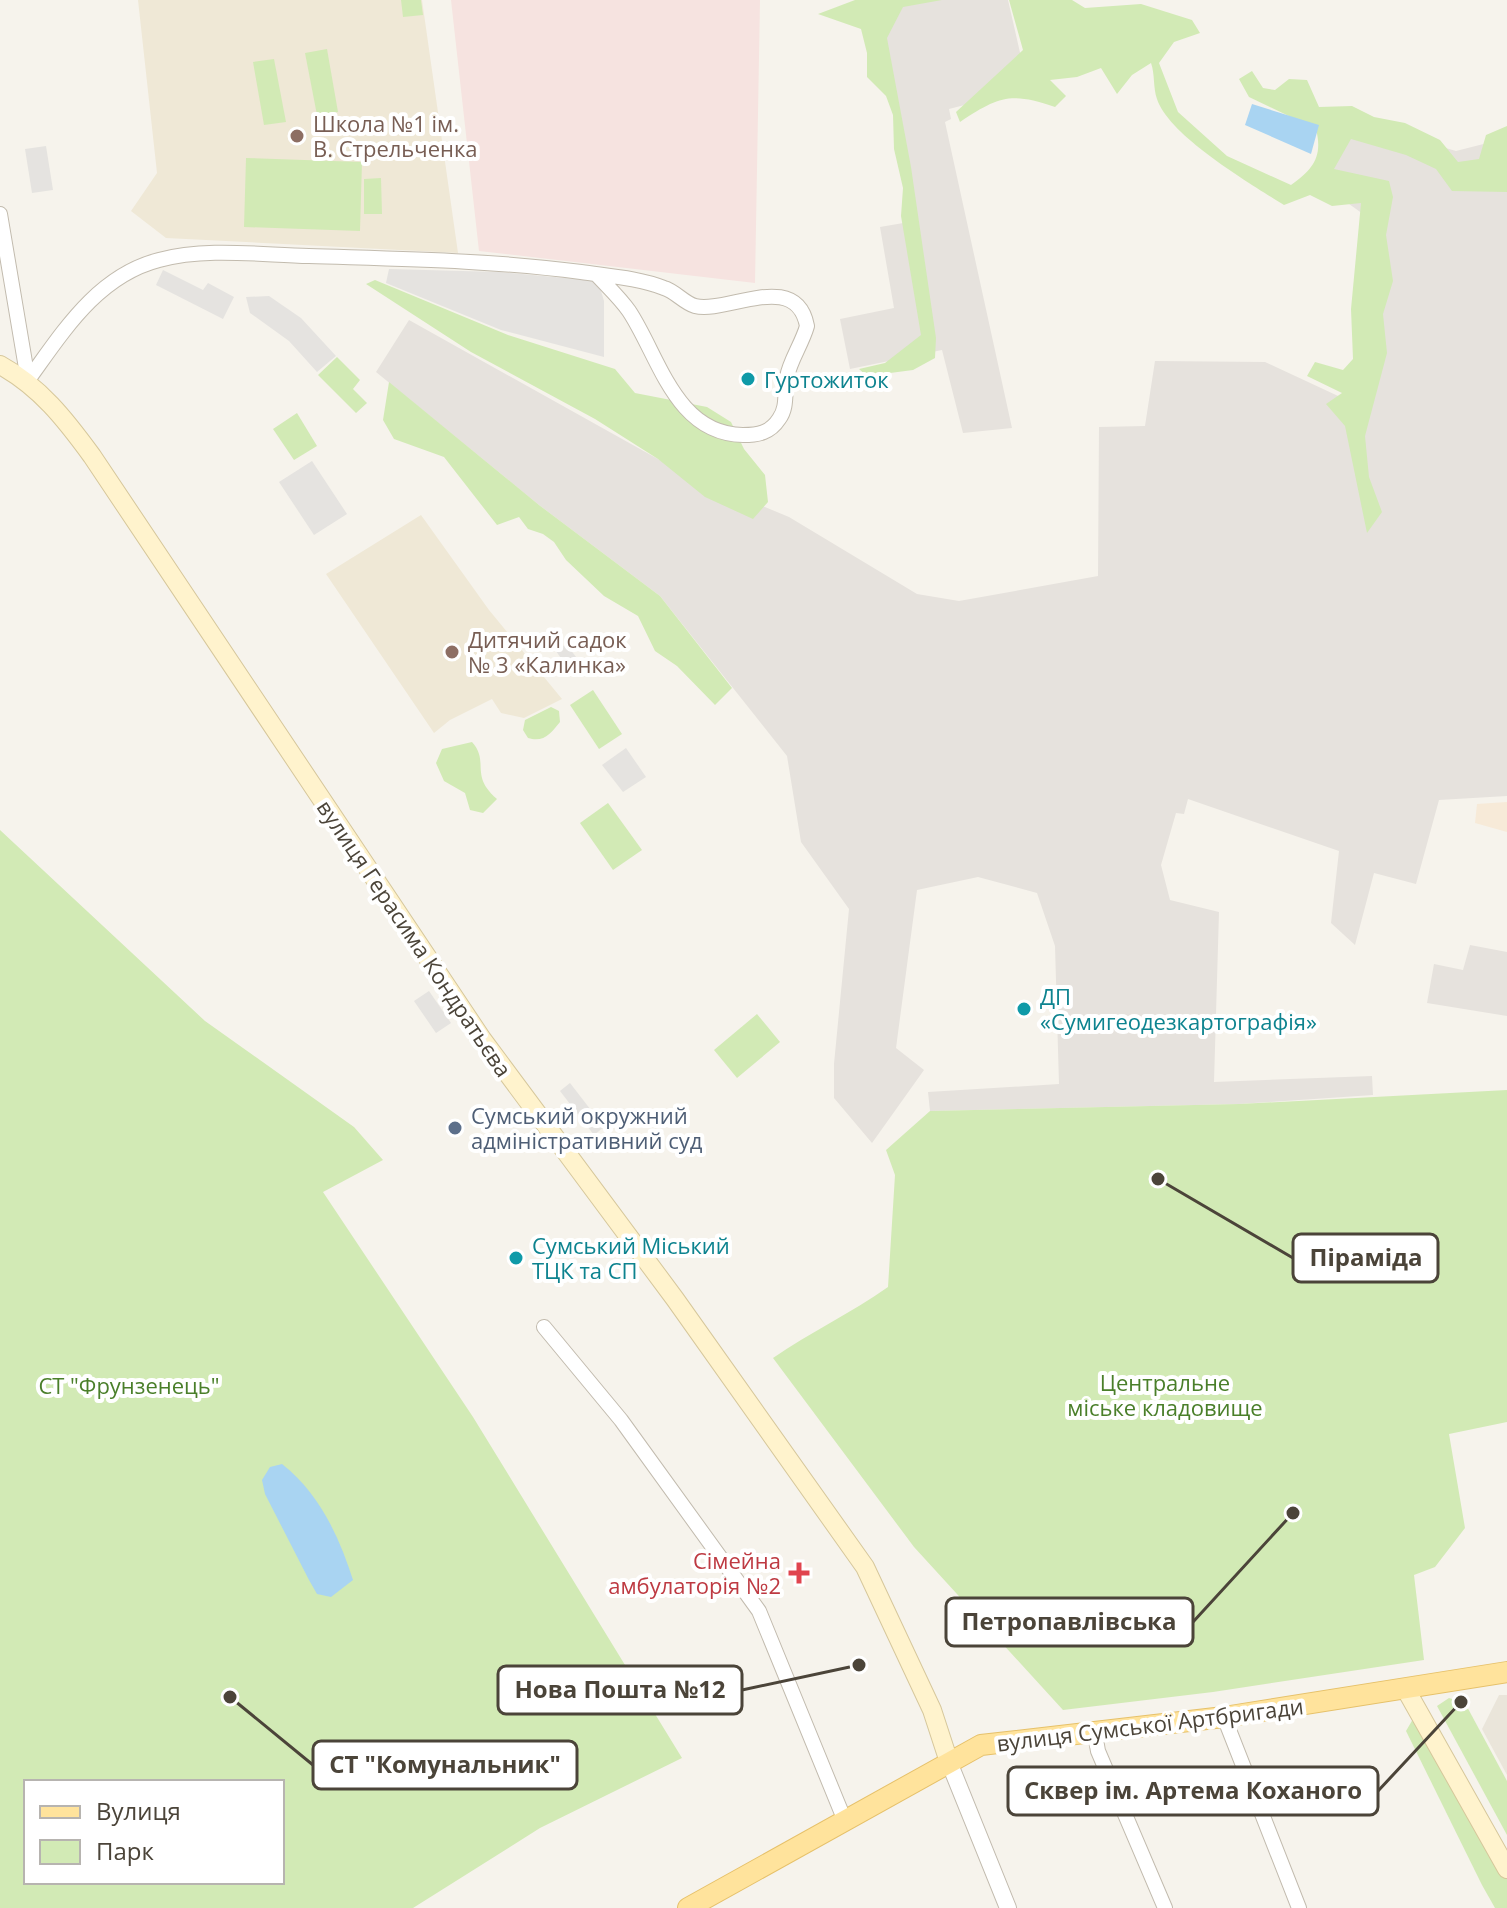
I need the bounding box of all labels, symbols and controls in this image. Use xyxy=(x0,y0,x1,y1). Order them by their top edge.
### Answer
place label: Школа №1 ім. В. Стрельченка xyxy=(313,108,478,163)
marker: Школа №1 ім. В. Стрельченка xyxy=(288,127,306,145)
place label: Гуртожиток xyxy=(764,364,889,394)
marker: Гуртожиток xyxy=(739,370,757,388)
place label: Дитячий садок № 3 «Калинка» xyxy=(468,624,627,679)
marker: Дитячий садок № 3 «Калинка» xyxy=(443,643,461,661)
street label: вулиця Герасима Кондратьєва xyxy=(311,794,519,1082)
place label: ДП «Сумигеодезкартографія» xyxy=(1040,981,1317,1036)
marker: ДП «Сумигеодезкартографія» xyxy=(1015,1000,1033,1018)
place label: Сумський окружний адміністративний суд xyxy=(471,1100,703,1155)
marker: Сумський окружний адміністративний суд xyxy=(446,1119,464,1137)
place label: Сумський Міський ТЦК та СП xyxy=(532,1230,730,1285)
callout: Піраміда xyxy=(1293,1234,1438,1282)
text: Піраміда xyxy=(1310,1240,1422,1273)
marker: Сумський Міський ТЦК та СП xyxy=(507,1249,525,1267)
park label: Центральне міське кладовище xyxy=(1067,1367,1263,1422)
park label: СТ "Фрунзенець" xyxy=(38,1370,220,1400)
place label: Сімейна амбулаторія №2 xyxy=(608,1545,781,1600)
marker: Сімейна амбулаторія №2 xyxy=(788,1562,810,1584)
callout: Петропавлівська xyxy=(946,1598,1193,1646)
text: Петропавлівська xyxy=(962,1604,1176,1637)
callout: Нова Пошта №12 xyxy=(498,1666,742,1714)
text: Нова Пошта №12 xyxy=(514,1672,726,1705)
street label: вулиця Сумської Артбригади xyxy=(995,1690,1305,1758)
callout: СТ "Комунальник" xyxy=(313,1741,577,1789)
text: СТ "Комунальник" xyxy=(329,1747,561,1780)
callout: Сквер ім. Артема Коханого xyxy=(1008,1767,1378,1815)
text: Сквер ім. Артема Коханого xyxy=(1024,1773,1362,1806)
legend xyxy=(24,1780,284,1884)
text: Вулиця xyxy=(96,1794,181,1827)
text: Парк xyxy=(96,1834,154,1867)

